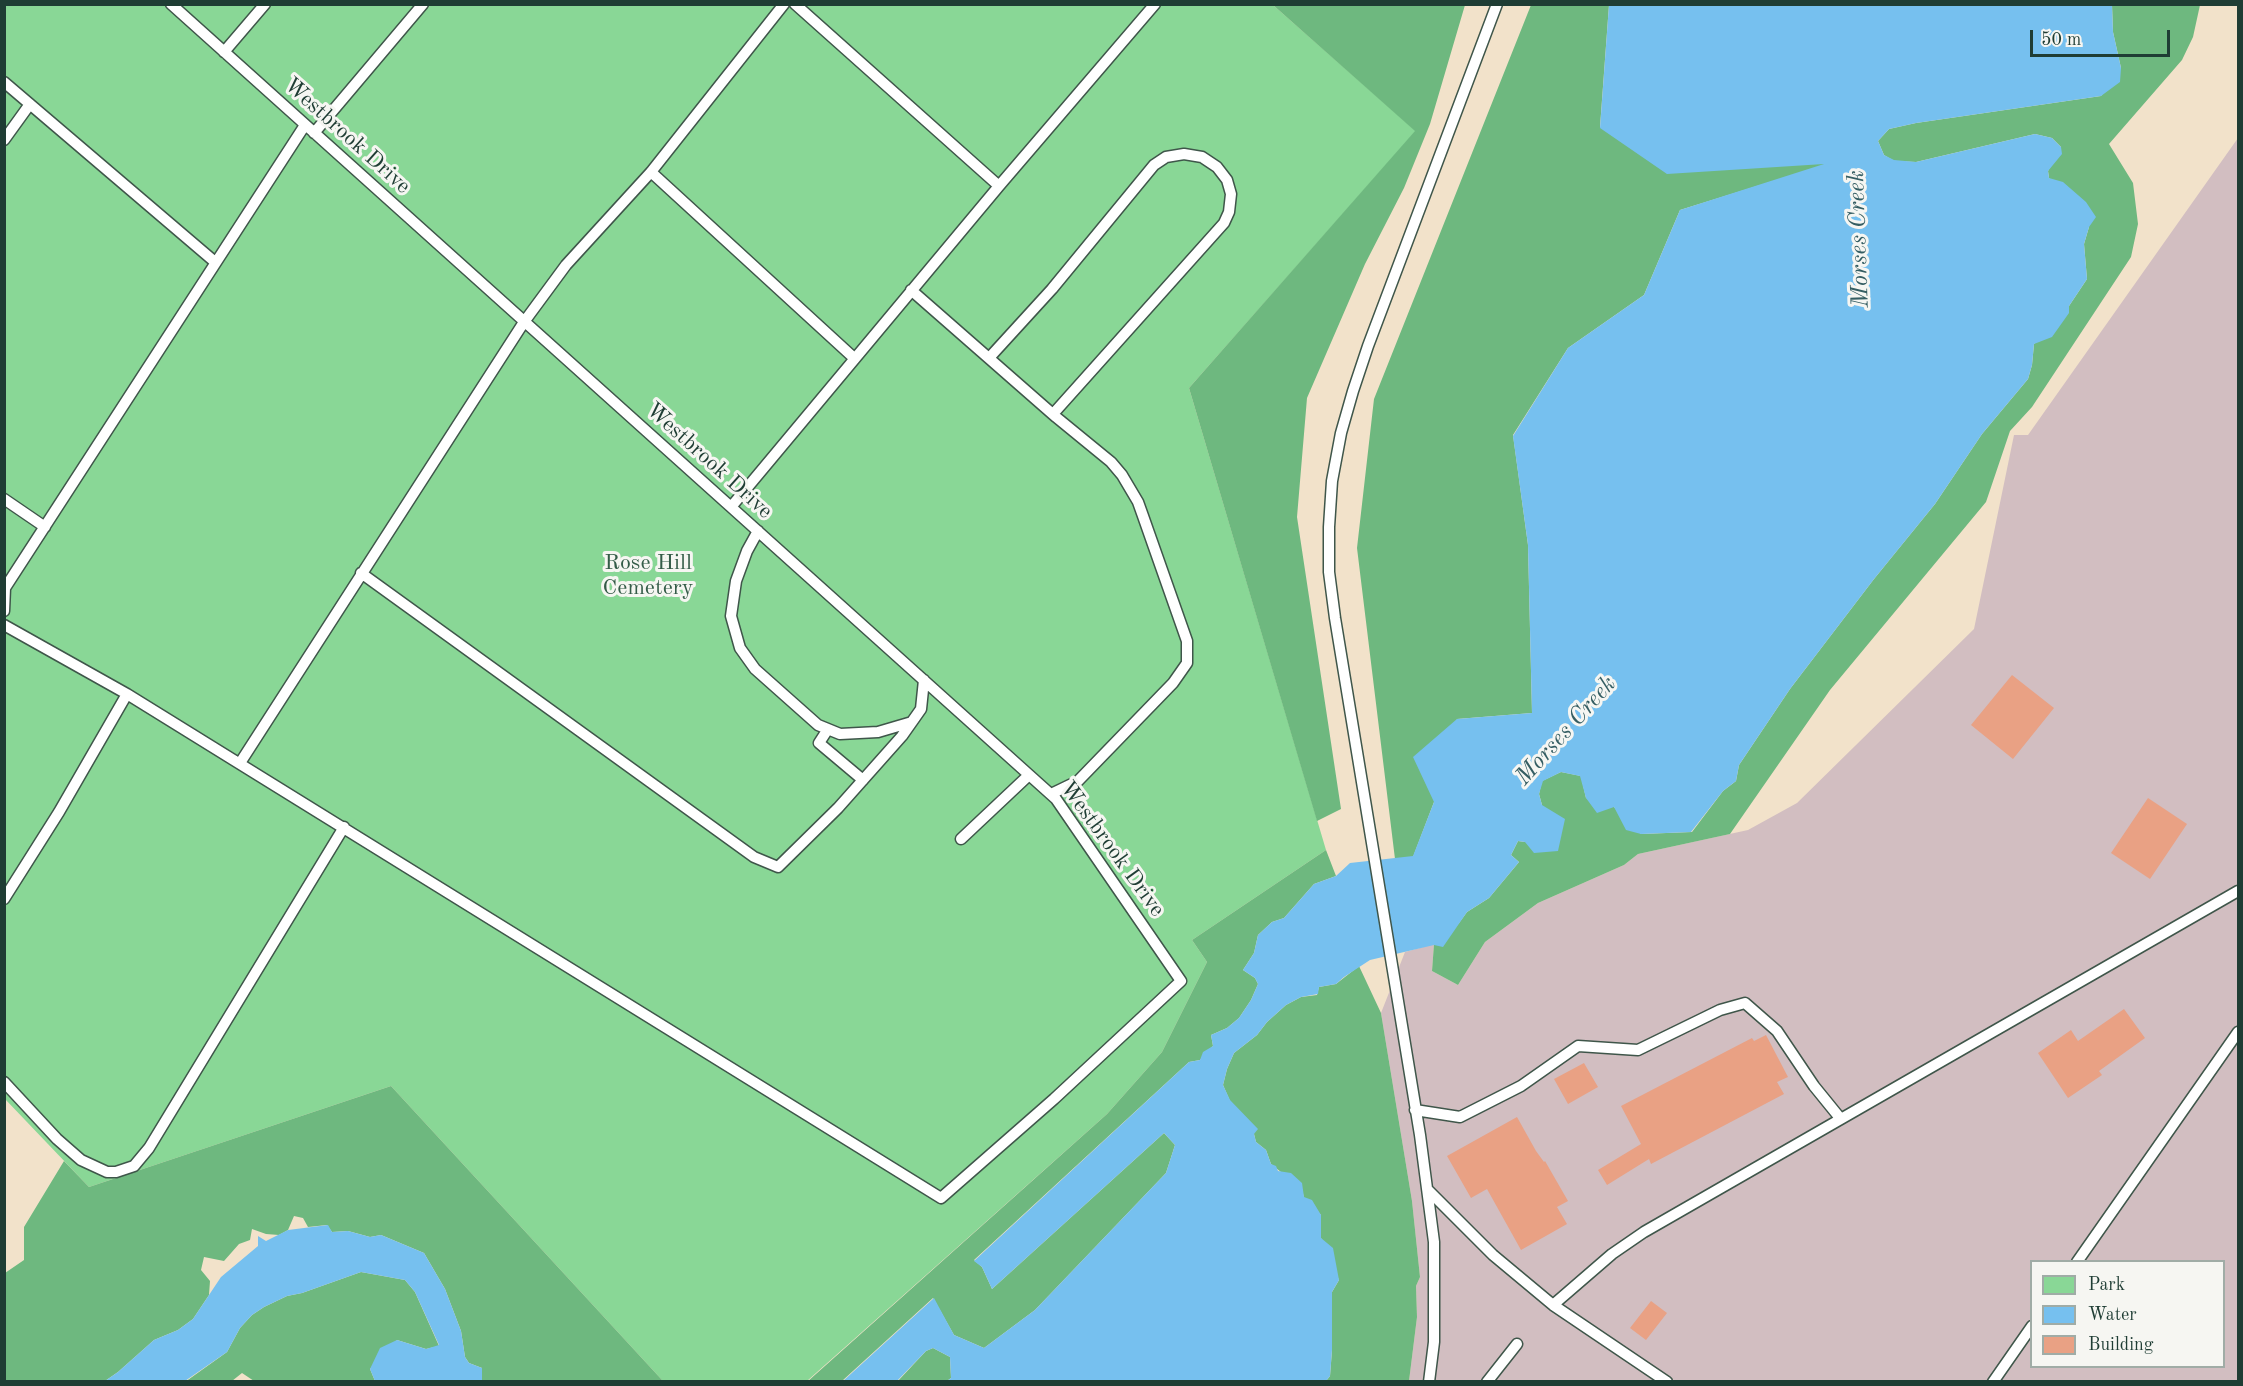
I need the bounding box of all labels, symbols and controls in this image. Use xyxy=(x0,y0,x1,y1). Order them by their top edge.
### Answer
scale bar xyxy=(2033,18,2172,56)
text: 50 m xyxy=(2041,31,2081,49)
street label: Westbrook Drive xyxy=(278,72,416,200)
water label: Morses Creek xyxy=(1842,170,1876,308)
street label: Westbrook Drive xyxy=(640,397,778,525)
park label: Rose Hill Cemetery xyxy=(603,550,693,602)
water label: Morses Creek xyxy=(1509,670,1623,792)
street label: Westbrook Drive xyxy=(1054,776,1170,922)
legend xyxy=(2030,1260,2225,1368)
text: Park xyxy=(2088,1276,2125,1294)
text: Water xyxy=(2088,1306,2137,1324)
text: Building xyxy=(2088,1336,2153,1354)

